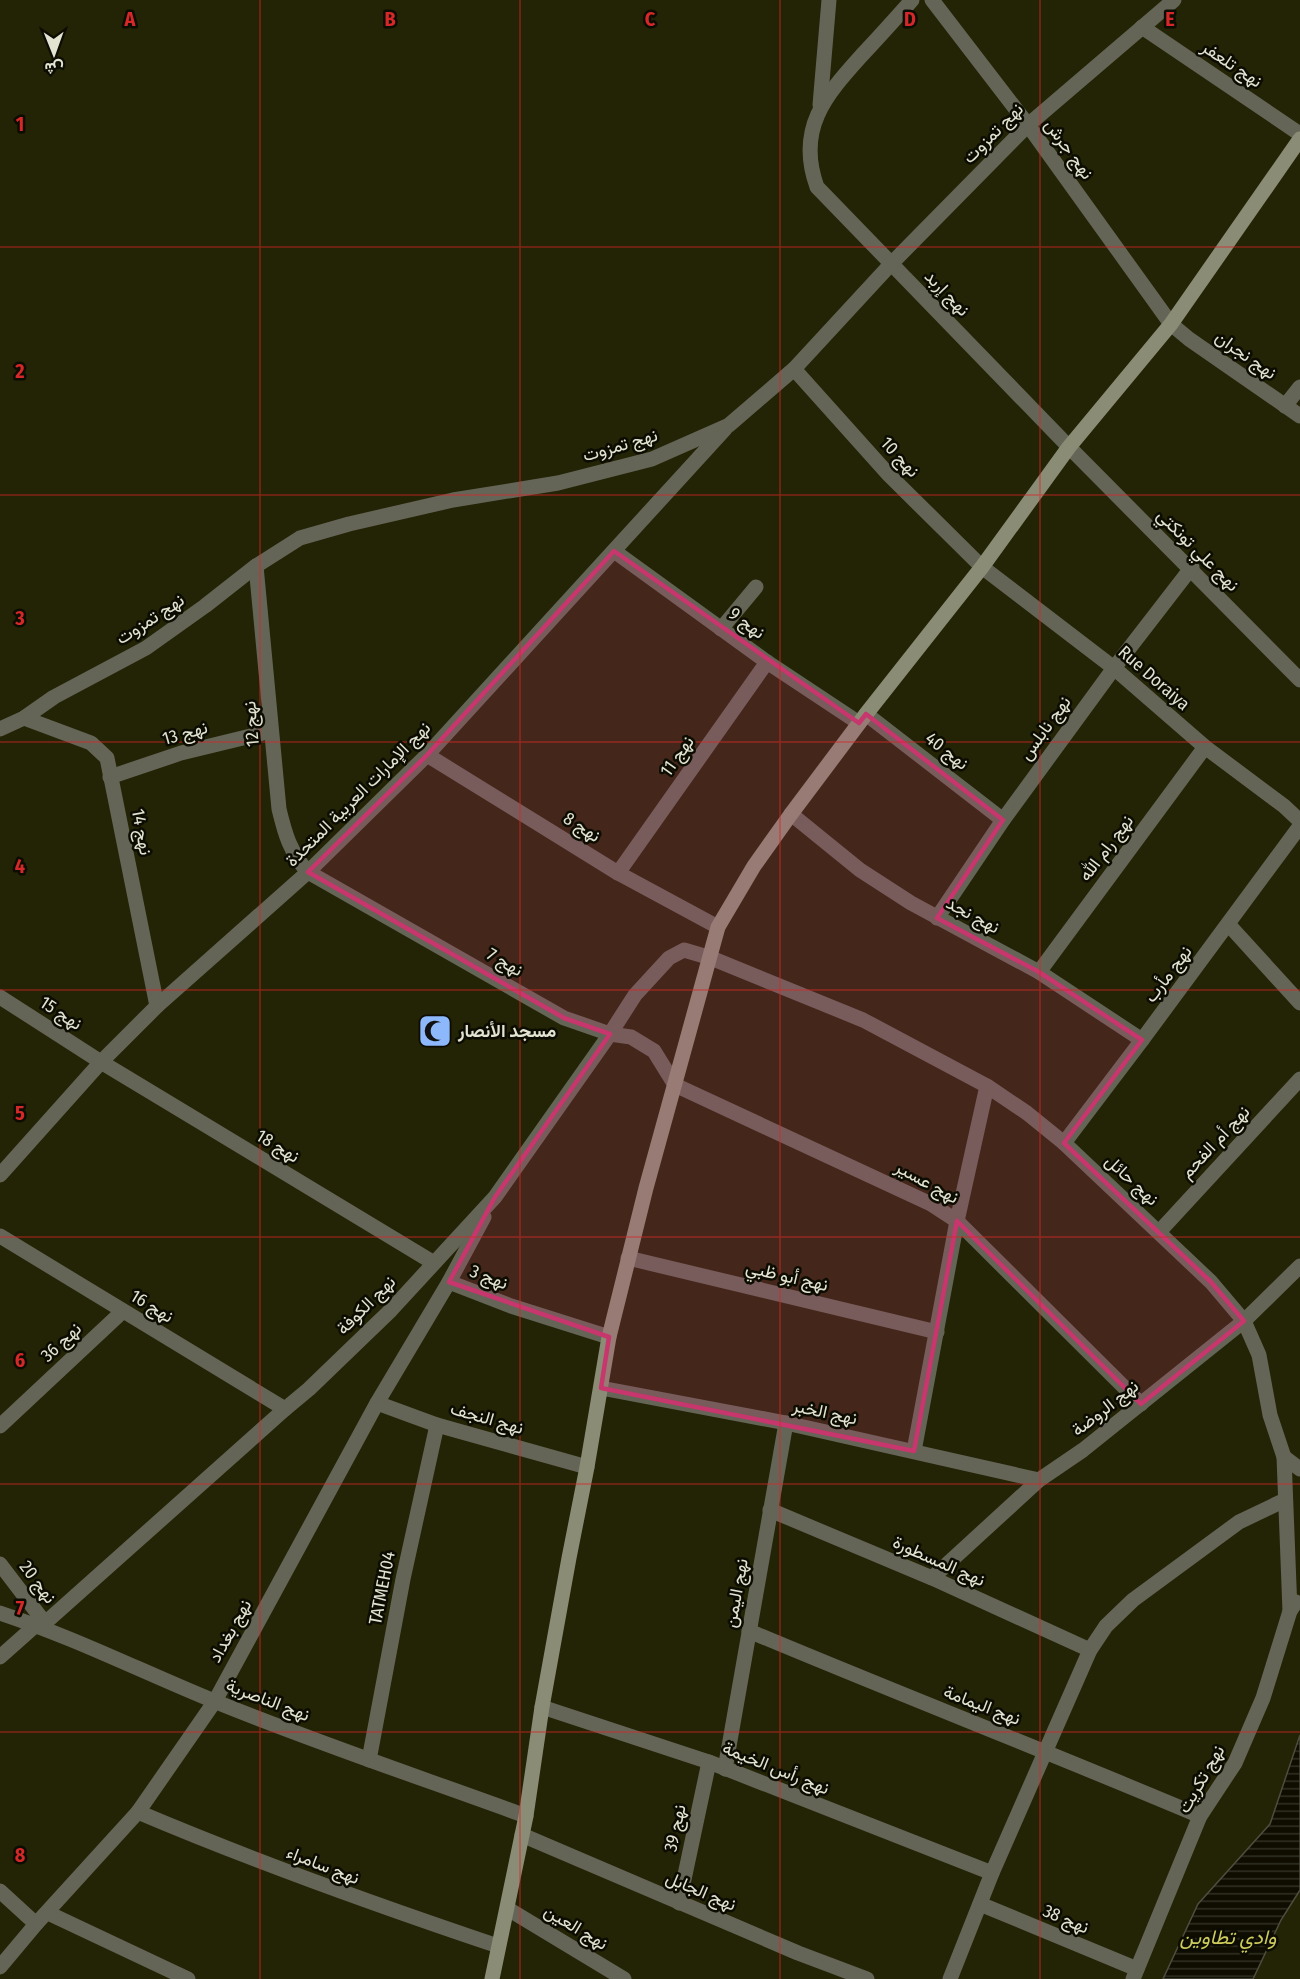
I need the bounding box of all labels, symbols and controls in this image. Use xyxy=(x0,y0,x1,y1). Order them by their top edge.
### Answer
text: A xyxy=(124,7,137,31)
text: B xyxy=(384,7,396,31)
text: C xyxy=(645,7,656,31)
text: D xyxy=(904,7,916,31)
text: E xyxy=(1165,7,1175,31)
north arrow xyxy=(24,24,84,84)
street label: نهج تلعفر xyxy=(1196,35,1267,93)
text: ش xyxy=(44,59,64,78)
street label: نهج تمزوت xyxy=(958,98,1029,169)
text: 1 xyxy=(16,112,24,136)
street label: نهج جرش xyxy=(1039,114,1098,184)
street label: نهج إربد xyxy=(919,265,974,321)
street label: نهج نجران xyxy=(1210,326,1281,385)
text: 2 xyxy=(14,359,25,383)
street label: نهج تمزوت xyxy=(580,424,660,467)
street label: نهج 10 xyxy=(875,432,924,482)
street label: نهج علي تونكتي xyxy=(1149,504,1244,599)
street label: نهج تمزوت xyxy=(112,589,189,650)
street label: نهج 9 xyxy=(724,603,769,644)
text: 3 xyxy=(14,606,25,630)
street label: Rue Doraiya xyxy=(1114,641,1195,715)
street label: نهج نابلس xyxy=(1014,692,1076,765)
street label: نهج 12 xyxy=(238,700,265,748)
street label: نهج 13 xyxy=(160,716,210,751)
street label: نهج الإمارات العربية المتحدة xyxy=(281,717,436,872)
street label: نهج 40 xyxy=(920,727,973,775)
street label: نهج 11 xyxy=(655,731,700,781)
street label: نهج 14 xyxy=(126,807,157,857)
street label: نهج 8 xyxy=(559,807,605,848)
street label: نهج رام الله xyxy=(1074,810,1139,886)
text: 4 xyxy=(15,854,25,878)
street label: نهج نجد xyxy=(942,892,1004,939)
street label: نهج مأرب xyxy=(1139,941,1197,1007)
street label: نهج 7 xyxy=(483,943,527,982)
street label: نهج 15 xyxy=(35,991,86,1036)
mosque icon: مسجد الأنصار xyxy=(417,1013,453,1049)
place label: مسجد الأنصار xyxy=(457,1020,557,1042)
text: 5 xyxy=(15,1101,25,1125)
street label: نهج أم الفحم xyxy=(1176,1101,1255,1184)
street label: نهج 18 xyxy=(252,1125,304,1168)
street label: نهج حائل xyxy=(1100,1150,1163,1211)
street label: نهج عسير xyxy=(890,1155,963,1209)
street label: نهج أبو ظبي xyxy=(743,1256,830,1300)
street label: نهج 3 xyxy=(467,1260,511,1295)
street label: نهج الكوفة xyxy=(332,1271,401,1340)
street label: نهج 16 xyxy=(126,1285,178,1328)
street label: نهج 36 xyxy=(36,1318,87,1367)
text: 6 xyxy=(15,1348,25,1372)
street label: نهج الروضة xyxy=(1067,1375,1144,1442)
street label: نهج الخبر xyxy=(789,1394,859,1431)
street label: نهج النجف xyxy=(448,1397,526,1440)
street label: نهج المسطورة xyxy=(889,1531,989,1592)
street label: TATMEH04 xyxy=(364,1549,400,1627)
street label: نهج 20 xyxy=(14,1556,61,1608)
street label: نهج اليمن xyxy=(719,1557,754,1630)
text: 7 xyxy=(16,1596,25,1620)
street label: نهج بغداد xyxy=(204,1596,257,1667)
street label: نهج الناصرية xyxy=(223,1674,313,1727)
street label: نهج اليمامة xyxy=(940,1680,1024,1731)
street label: نهج رأس الخيمة xyxy=(719,1737,833,1800)
street label: نهج تكريت xyxy=(1173,1741,1230,1818)
street label: نهج 39 xyxy=(659,1803,692,1854)
street label: نهج سامراء xyxy=(283,1841,363,1890)
text: 8 xyxy=(15,1843,26,1867)
street label: نهج الجابل xyxy=(662,1866,740,1917)
street label: نهج العين xyxy=(540,1899,612,1955)
street label: نهج 38 xyxy=(1039,1900,1092,1939)
water label: وادي تطاوين xyxy=(1180,1925,1277,1953)

